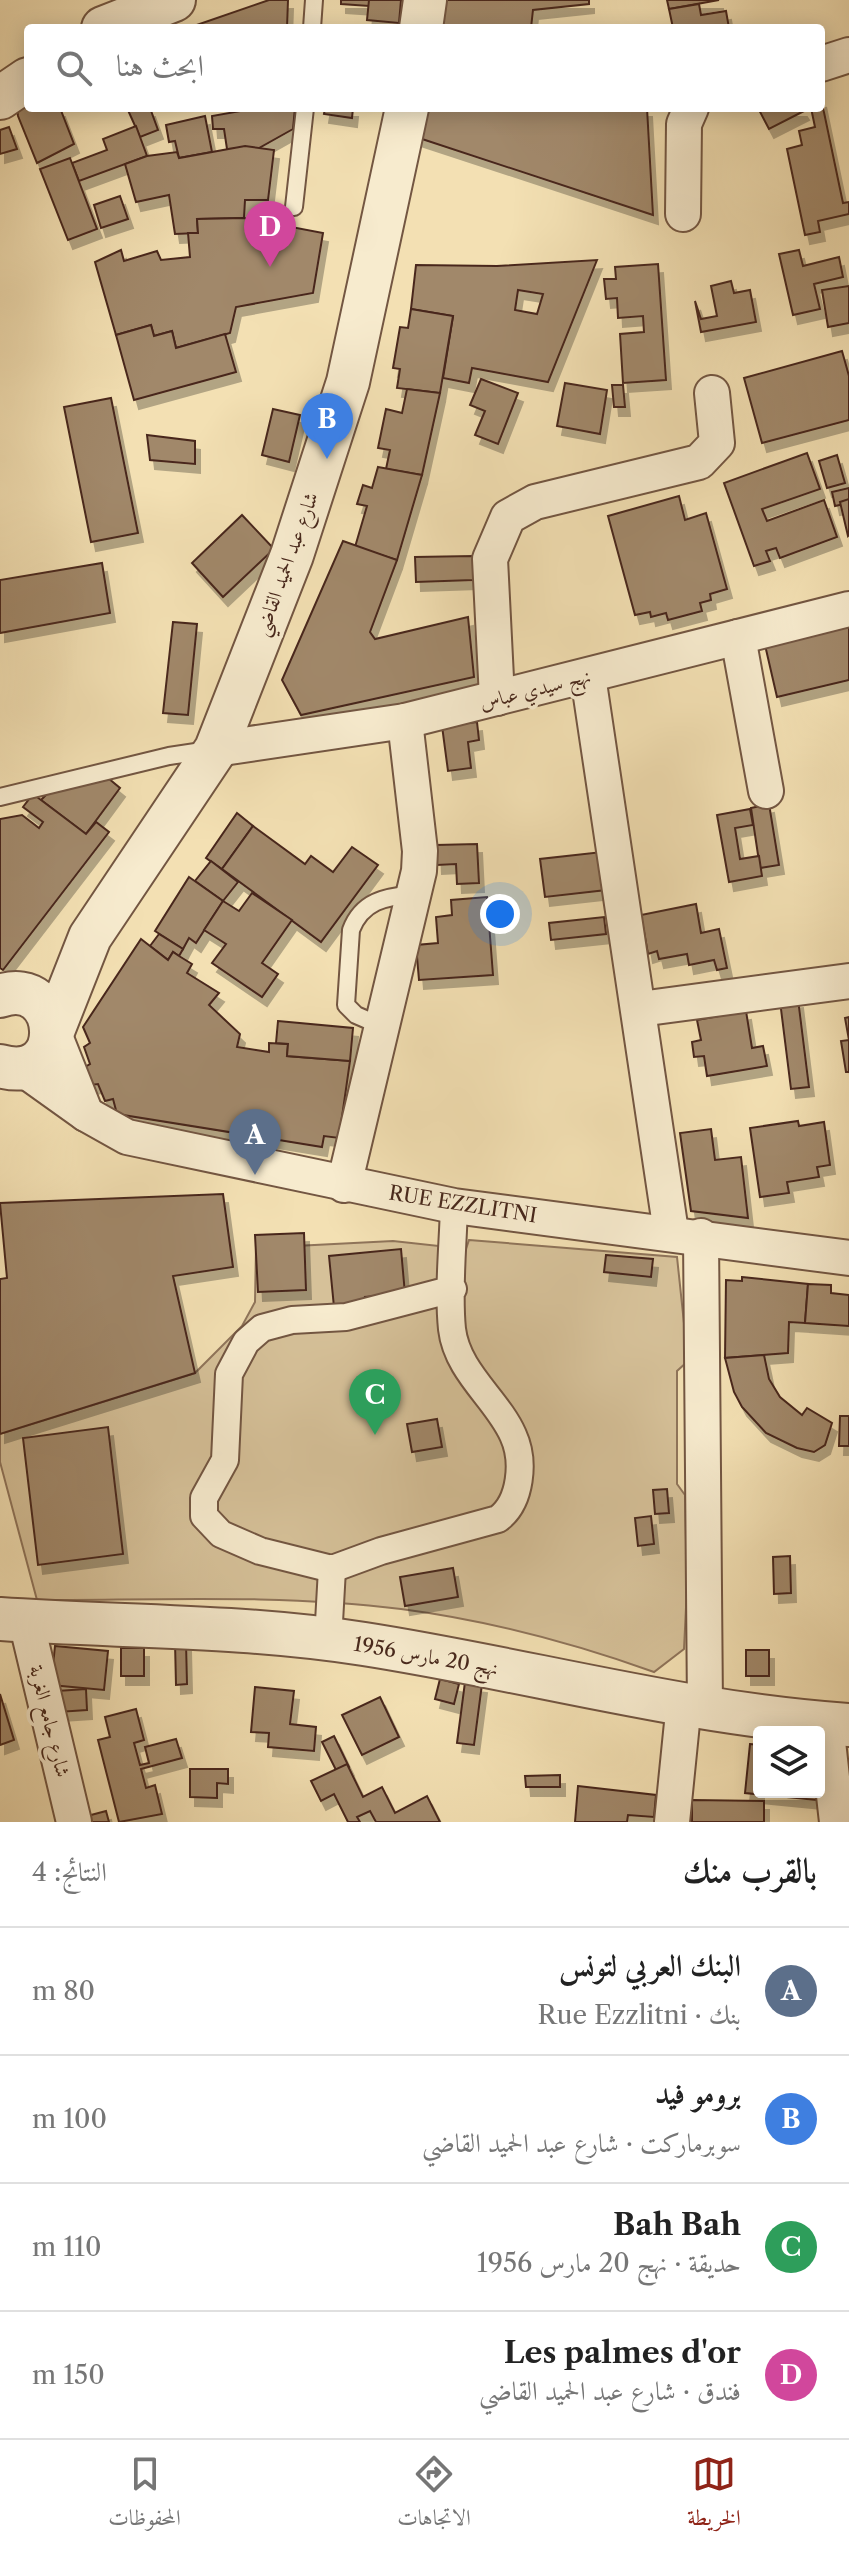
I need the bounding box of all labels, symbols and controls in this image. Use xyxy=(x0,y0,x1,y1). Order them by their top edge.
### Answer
search box xyxy=(24,24,825,112)
icon: search xyxy=(52,46,96,90)
text: ابحث هنا xyxy=(116,47,204,84)
pin: D xyxy=(244,201,296,267)
pin: B xyxy=(301,393,353,459)
street label: شارع عبد الحميد القاضي xyxy=(249,489,330,642)
street label: نهج سيدي عباس xyxy=(477,664,595,720)
your location xyxy=(480,894,520,934)
pin: A xyxy=(229,1109,281,1175)
street label: RUE EZZLITNI xyxy=(387,1180,539,1228)
pin: C xyxy=(349,1369,401,1435)
street label: نهج 20 مارس 1956 xyxy=(351,1631,500,1686)
street label: شارع جامع الغربة xyxy=(19,1662,76,1781)
map controls xyxy=(753,1726,825,1798)
button: layers xyxy=(753,1726,825,1798)
text: بالقرب منك xyxy=(683,1849,817,1891)
text: النتائج: 4 xyxy=(32,1856,107,1888)
text: البنك العربي لتونس xyxy=(559,1947,741,1984)
text: 80 m xyxy=(32,1975,95,2007)
text: A xyxy=(781,1975,801,2007)
text: بنك · Rue Ezzlitni xyxy=(537,1999,741,2031)
text: برومو فيد xyxy=(655,2075,741,2112)
text: 100 m xyxy=(32,2103,107,2135)
text: B xyxy=(781,2103,801,2135)
text: سوبرماركت · شارع عبد الحميد القاضي xyxy=(422,2127,741,2159)
text: Bah Bah xyxy=(613,2206,741,2243)
text: 110 m xyxy=(32,2231,102,2263)
text: C xyxy=(781,2231,801,2263)
text: حديقة · نهج 20 مارس 1956 xyxy=(477,2247,741,2279)
text: Les palmes d'or xyxy=(504,2334,741,2371)
text: 150 m xyxy=(32,2359,105,2391)
text: D xyxy=(780,2359,802,2391)
text: فندق · شارع عبد الحميد القاضي xyxy=(479,2375,741,2407)
tab: المحفوظات xyxy=(108,2452,181,2539)
tab: الاتجاهات xyxy=(397,2452,471,2539)
tab: الخريطة xyxy=(687,2452,741,2539)

